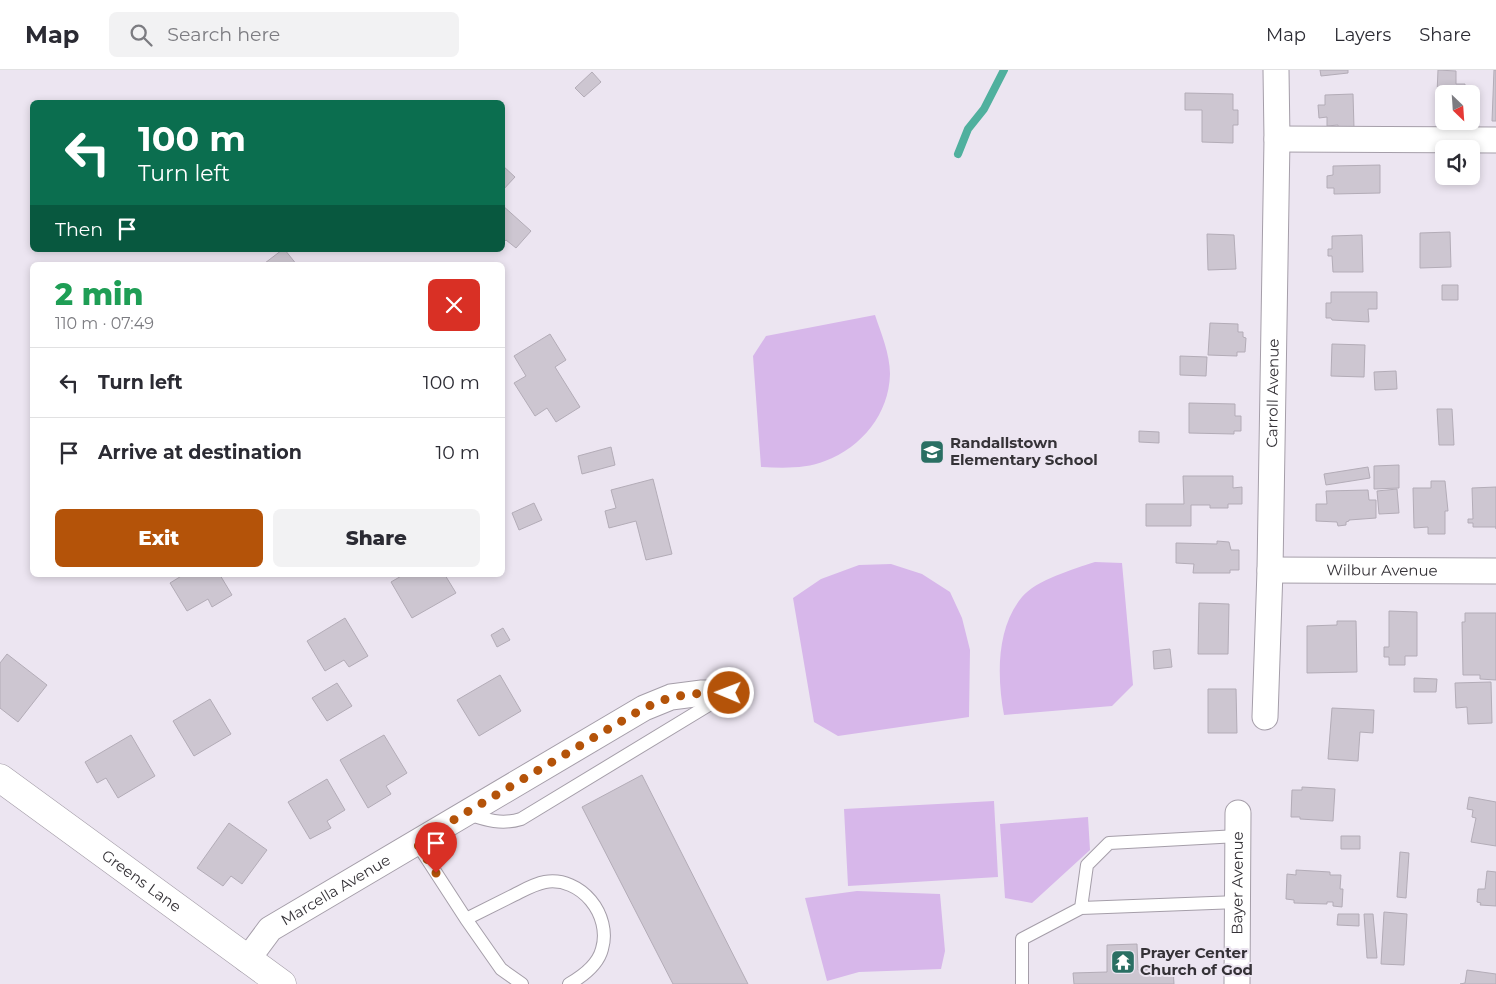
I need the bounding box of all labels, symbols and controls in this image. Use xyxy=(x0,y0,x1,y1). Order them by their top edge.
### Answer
search box xyxy=(109,12,459,57)
text: Map xyxy=(25,20,79,49)
icon: search xyxy=(127,21,155,49)
text: Search here xyxy=(167,23,280,46)
text: Map xyxy=(1266,24,1306,46)
text: Layers xyxy=(1334,24,1391,46)
text: Share xyxy=(1419,24,1471,46)
north arrow xyxy=(1435,85,1480,130)
map controls xyxy=(1435,85,1480,185)
text: 100 m xyxy=(138,117,246,160)
icon: left xyxy=(55,120,120,185)
button: sound xyxy=(1435,140,1480,185)
text: Turn left xyxy=(138,160,230,187)
icon: arrive xyxy=(113,215,141,243)
text: Then xyxy=(55,218,103,241)
text: 2 min xyxy=(55,276,143,313)
button: close xyxy=(428,279,480,331)
text: 110 m · 07:49 xyxy=(55,314,154,333)
street label: Carroll Avenue xyxy=(1262,338,1283,448)
icon: left xyxy=(55,369,83,397)
text: Turn left xyxy=(98,371,183,394)
text: 100 m xyxy=(423,371,480,394)
place label: Randallstown Elementary School xyxy=(950,433,1098,469)
icon: arrive xyxy=(55,439,83,467)
school or university icon: Randallstown Elementary School xyxy=(919,439,945,465)
text: Arrive at destination xyxy=(98,441,302,464)
text: 10 m xyxy=(435,441,480,464)
button: Exit xyxy=(55,509,263,567)
button: Share xyxy=(273,509,480,567)
street label: Wilbur Avenue xyxy=(1326,560,1438,580)
position arrow xyxy=(702,666,754,718)
pin xyxy=(415,822,457,873)
icon: arrive xyxy=(422,829,450,857)
street label: Bayer Avenue xyxy=(1227,831,1247,935)
street label: Greens Lane xyxy=(98,845,185,916)
street label: Marcella Avenue xyxy=(277,850,394,929)
place label: Prayer Center Church of God xyxy=(1140,943,1253,979)
temple icon: Prayer Center Church of God xyxy=(1110,949,1136,975)

